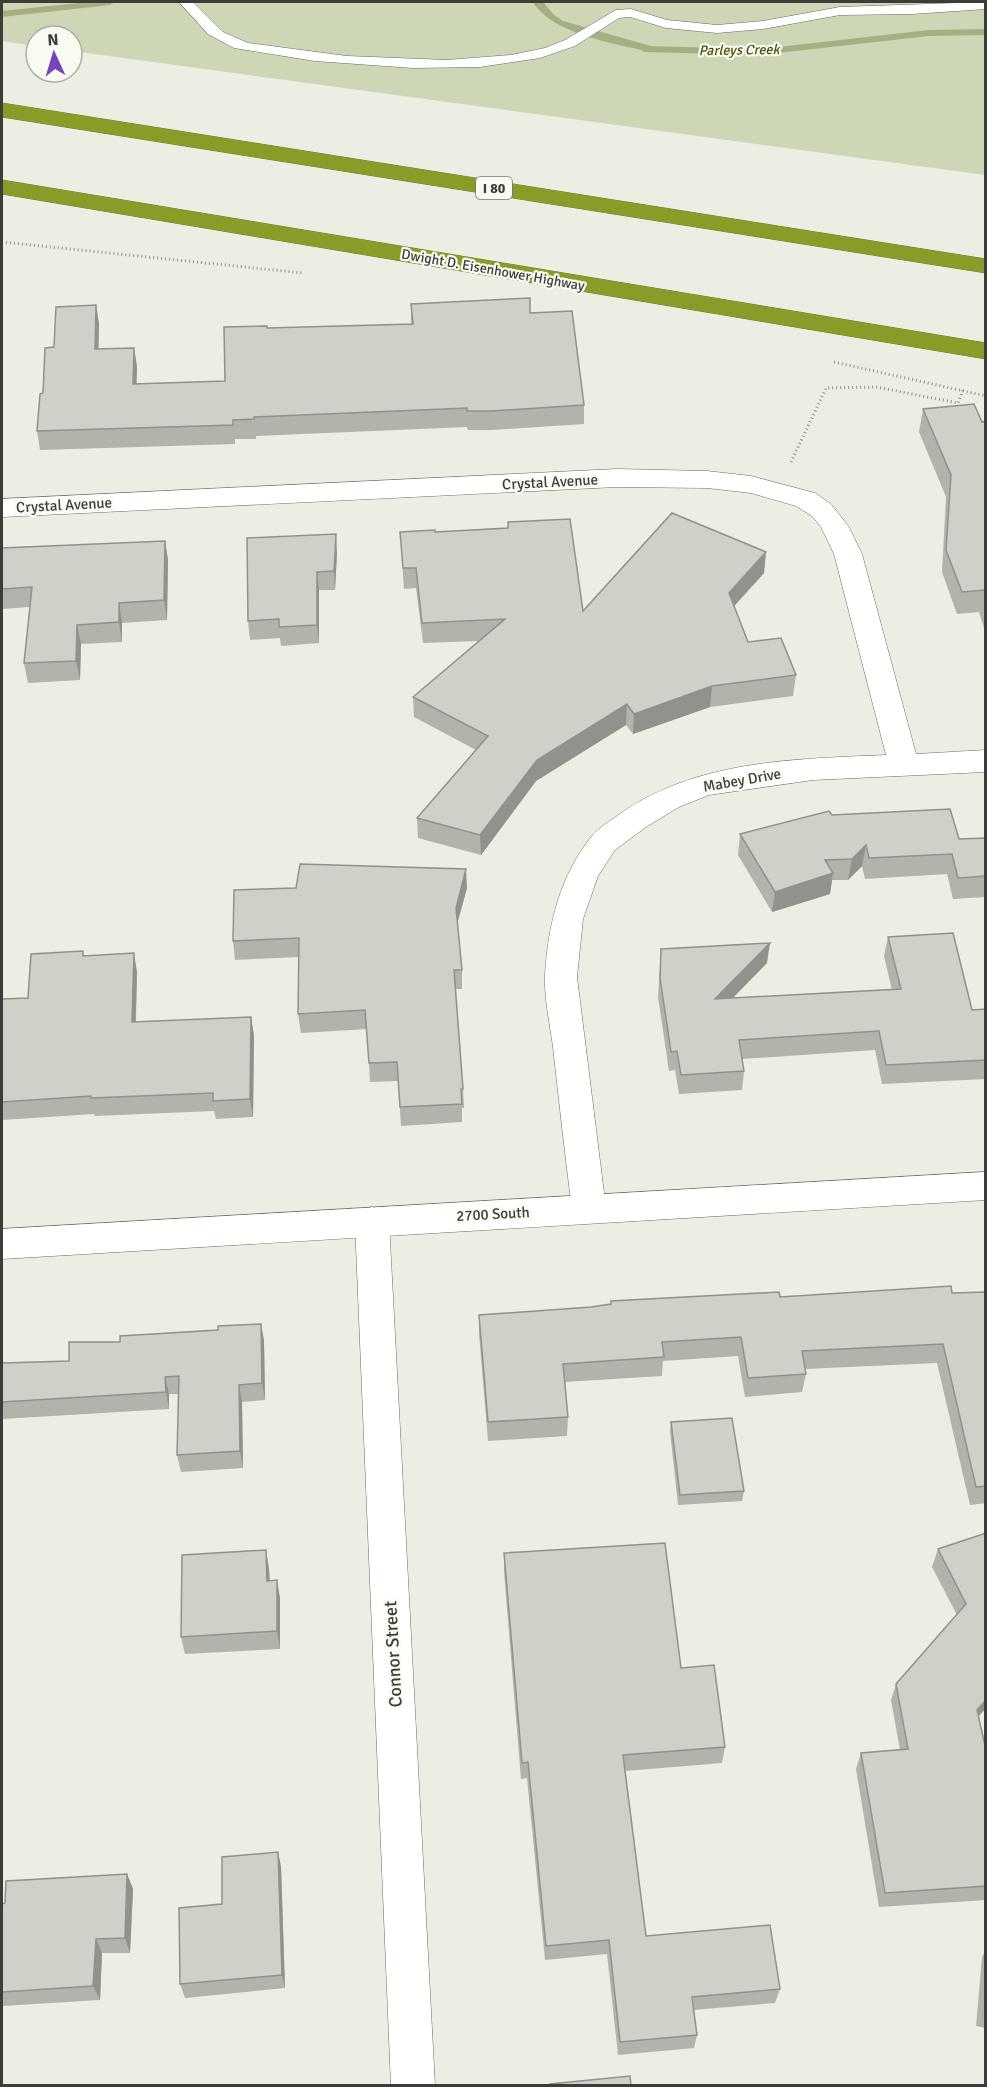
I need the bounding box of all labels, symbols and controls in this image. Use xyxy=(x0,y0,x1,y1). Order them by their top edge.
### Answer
north arrow xyxy=(24,24,84,84)
text: N xyxy=(47,30,59,50)
water label: Parleys Creek xyxy=(698,41,782,59)
road number: I 80 xyxy=(476,177,512,199)
street label: Dwight D. Eisenhower Highway xyxy=(400,246,586,295)
street label: Crystal Avenue xyxy=(502,470,598,494)
street label: Crystal Avenue xyxy=(16,493,112,517)
street label: Mabey Drive xyxy=(702,764,782,796)
street label: 2700 South xyxy=(456,1203,530,1225)
street label: Connor Street xyxy=(379,1600,407,1708)

